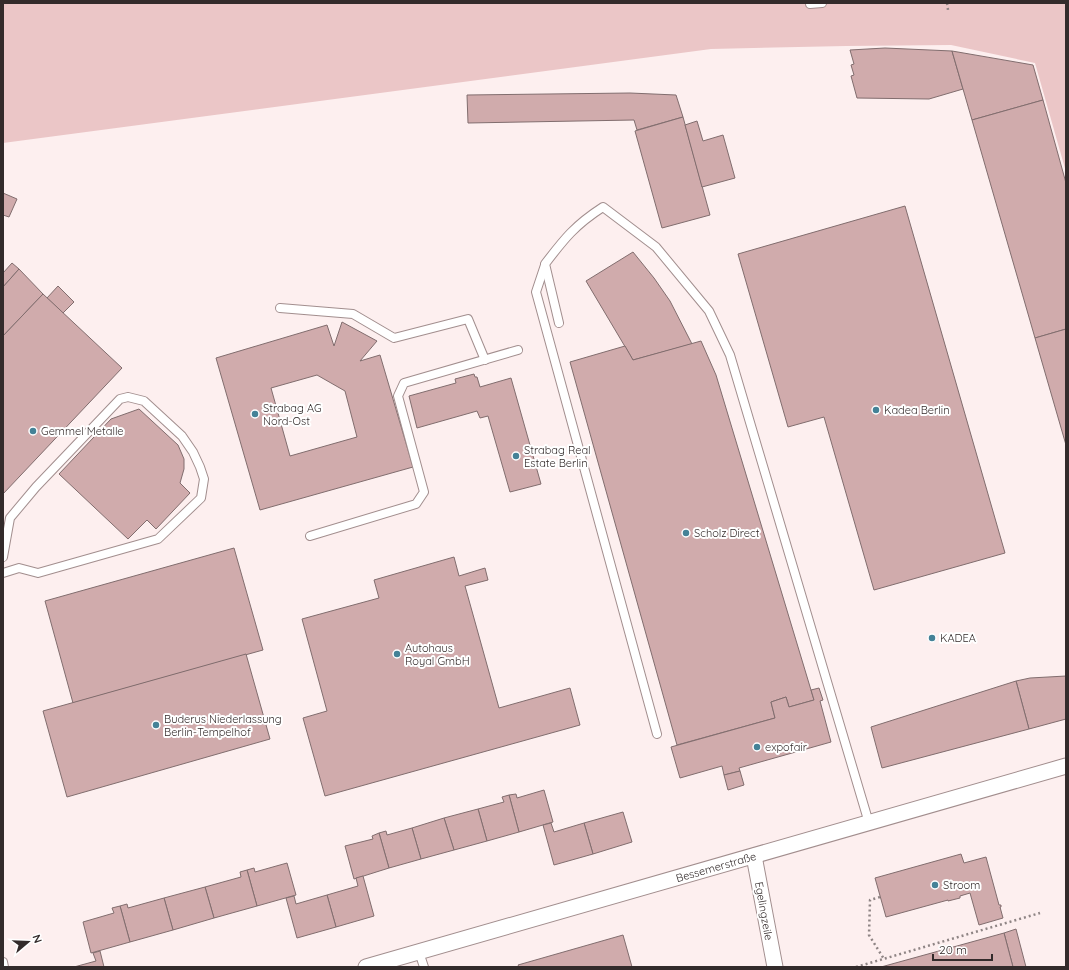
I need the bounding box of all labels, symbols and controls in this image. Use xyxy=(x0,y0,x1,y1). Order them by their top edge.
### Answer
place label: Strabag AG Nord-Ost xyxy=(263,401,322,428)
place label: Kadea Berlin xyxy=(884,403,950,417)
marker: Kadea Berlin xyxy=(871,405,881,415)
marker: Strabag AG Nord-Ost xyxy=(250,409,260,419)
place label: Gemmel Metalle xyxy=(41,424,124,438)
marker: Gemmel Metalle xyxy=(28,426,38,436)
place label: Strabag Real Estate Berlin xyxy=(524,443,591,470)
marker: Strabag Real Estate Berlin xyxy=(511,451,521,461)
place label: Scholz Direct xyxy=(694,526,760,540)
marker: Scholz Direct xyxy=(681,528,691,538)
place label: KADEA xyxy=(940,631,976,645)
marker: KADEA xyxy=(927,633,937,643)
place label: Autohaus Royal GmbH xyxy=(405,641,470,668)
marker: Autohaus Royal GmbH xyxy=(392,649,402,659)
place label: Buderus Niederlassung Berlin-Tempelhof xyxy=(164,712,282,739)
marker: Buderus Niederlassung Berlin-Tempelhof xyxy=(151,720,161,730)
place label: expofair xyxy=(765,740,808,754)
marker: expofair xyxy=(752,742,762,752)
street label: Bessemerstraße xyxy=(674,849,758,885)
place label: Stroom xyxy=(943,878,980,892)
marker: Stroom xyxy=(930,880,940,890)
street label: Egelingzeile xyxy=(752,881,776,941)
north arrow xyxy=(8,922,48,962)
text: N xyxy=(30,933,45,945)
scale bar xyxy=(933,936,992,962)
text: 20 m xyxy=(939,942,967,957)

